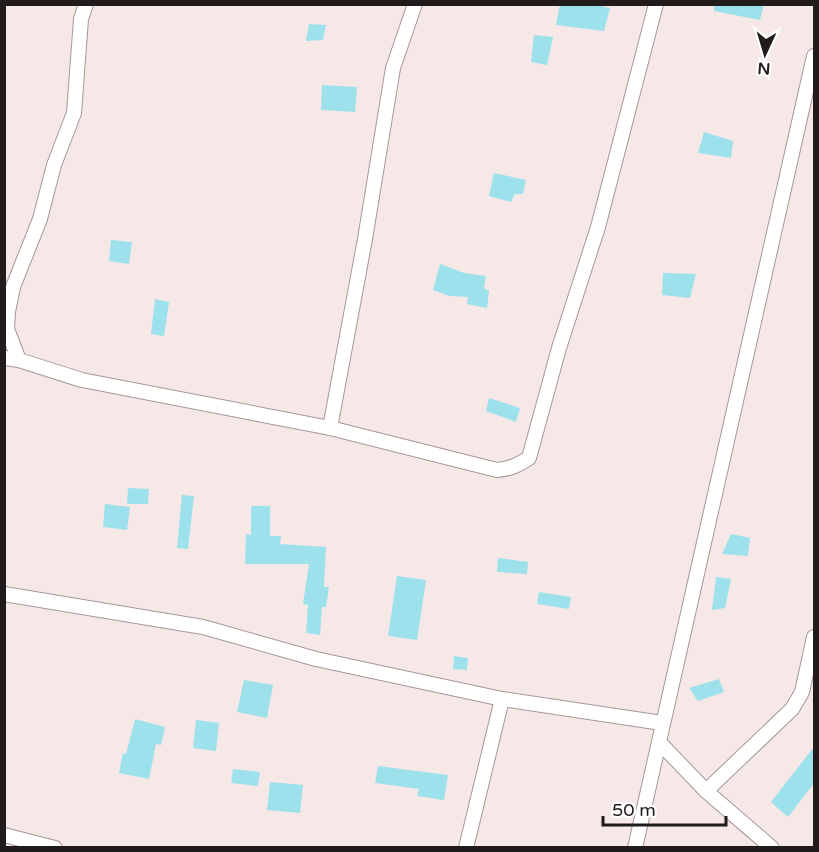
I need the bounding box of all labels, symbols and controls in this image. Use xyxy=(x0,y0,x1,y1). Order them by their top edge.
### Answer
north arrow xyxy=(735,24,795,84)
text: N xyxy=(757,58,771,78)
scale bar xyxy=(603,789,726,827)
text: 50 m xyxy=(612,799,656,821)

